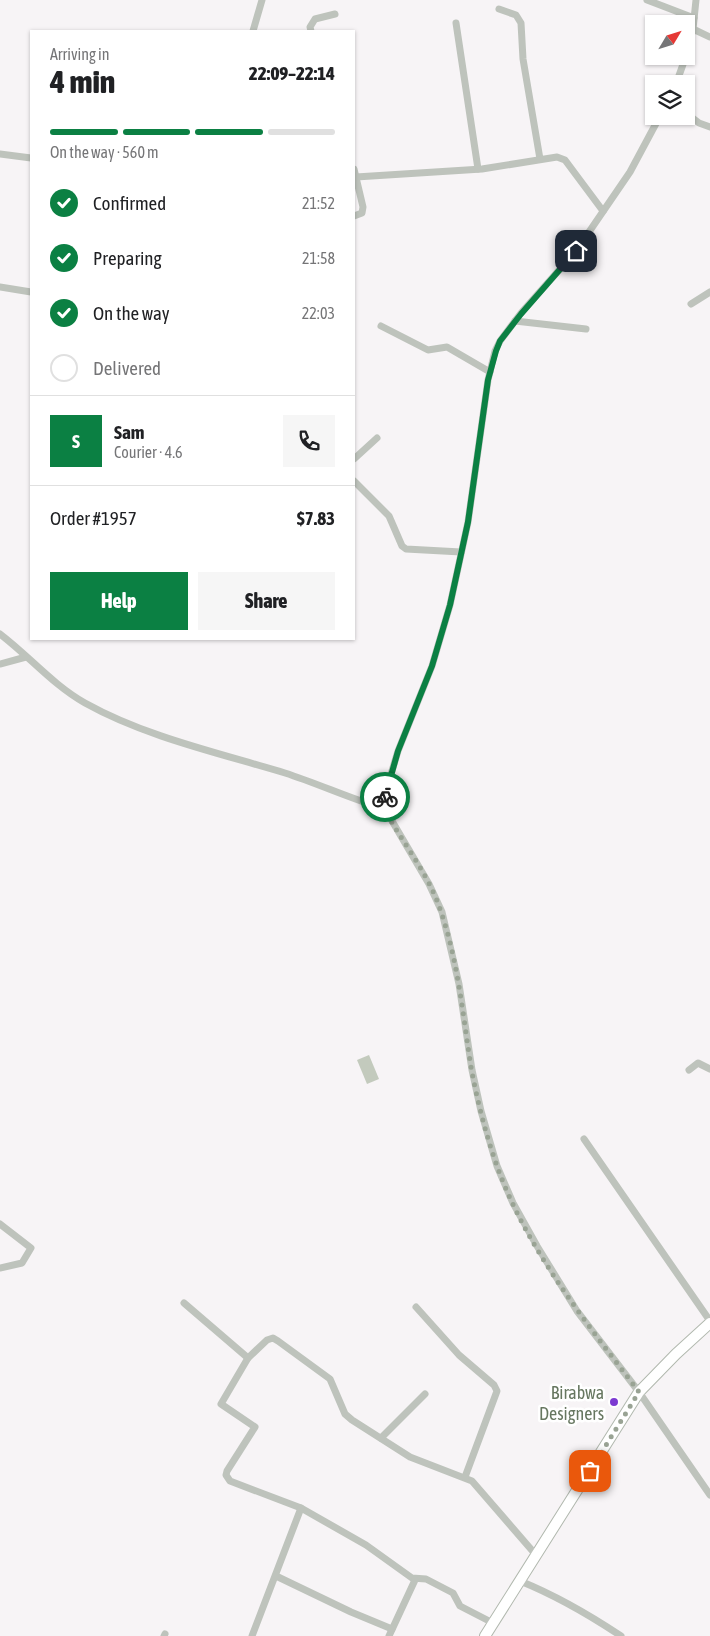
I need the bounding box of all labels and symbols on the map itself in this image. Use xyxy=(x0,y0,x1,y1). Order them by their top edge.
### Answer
north arrow xyxy=(645,15,695,65)
pin xyxy=(555,230,597,272)
courier xyxy=(360,772,410,822)
place label: Birabwa Designers xyxy=(539,1382,604,1424)
marker: Birabwa Designers xyxy=(608,1396,620,1408)
pin xyxy=(569,1450,611,1492)

